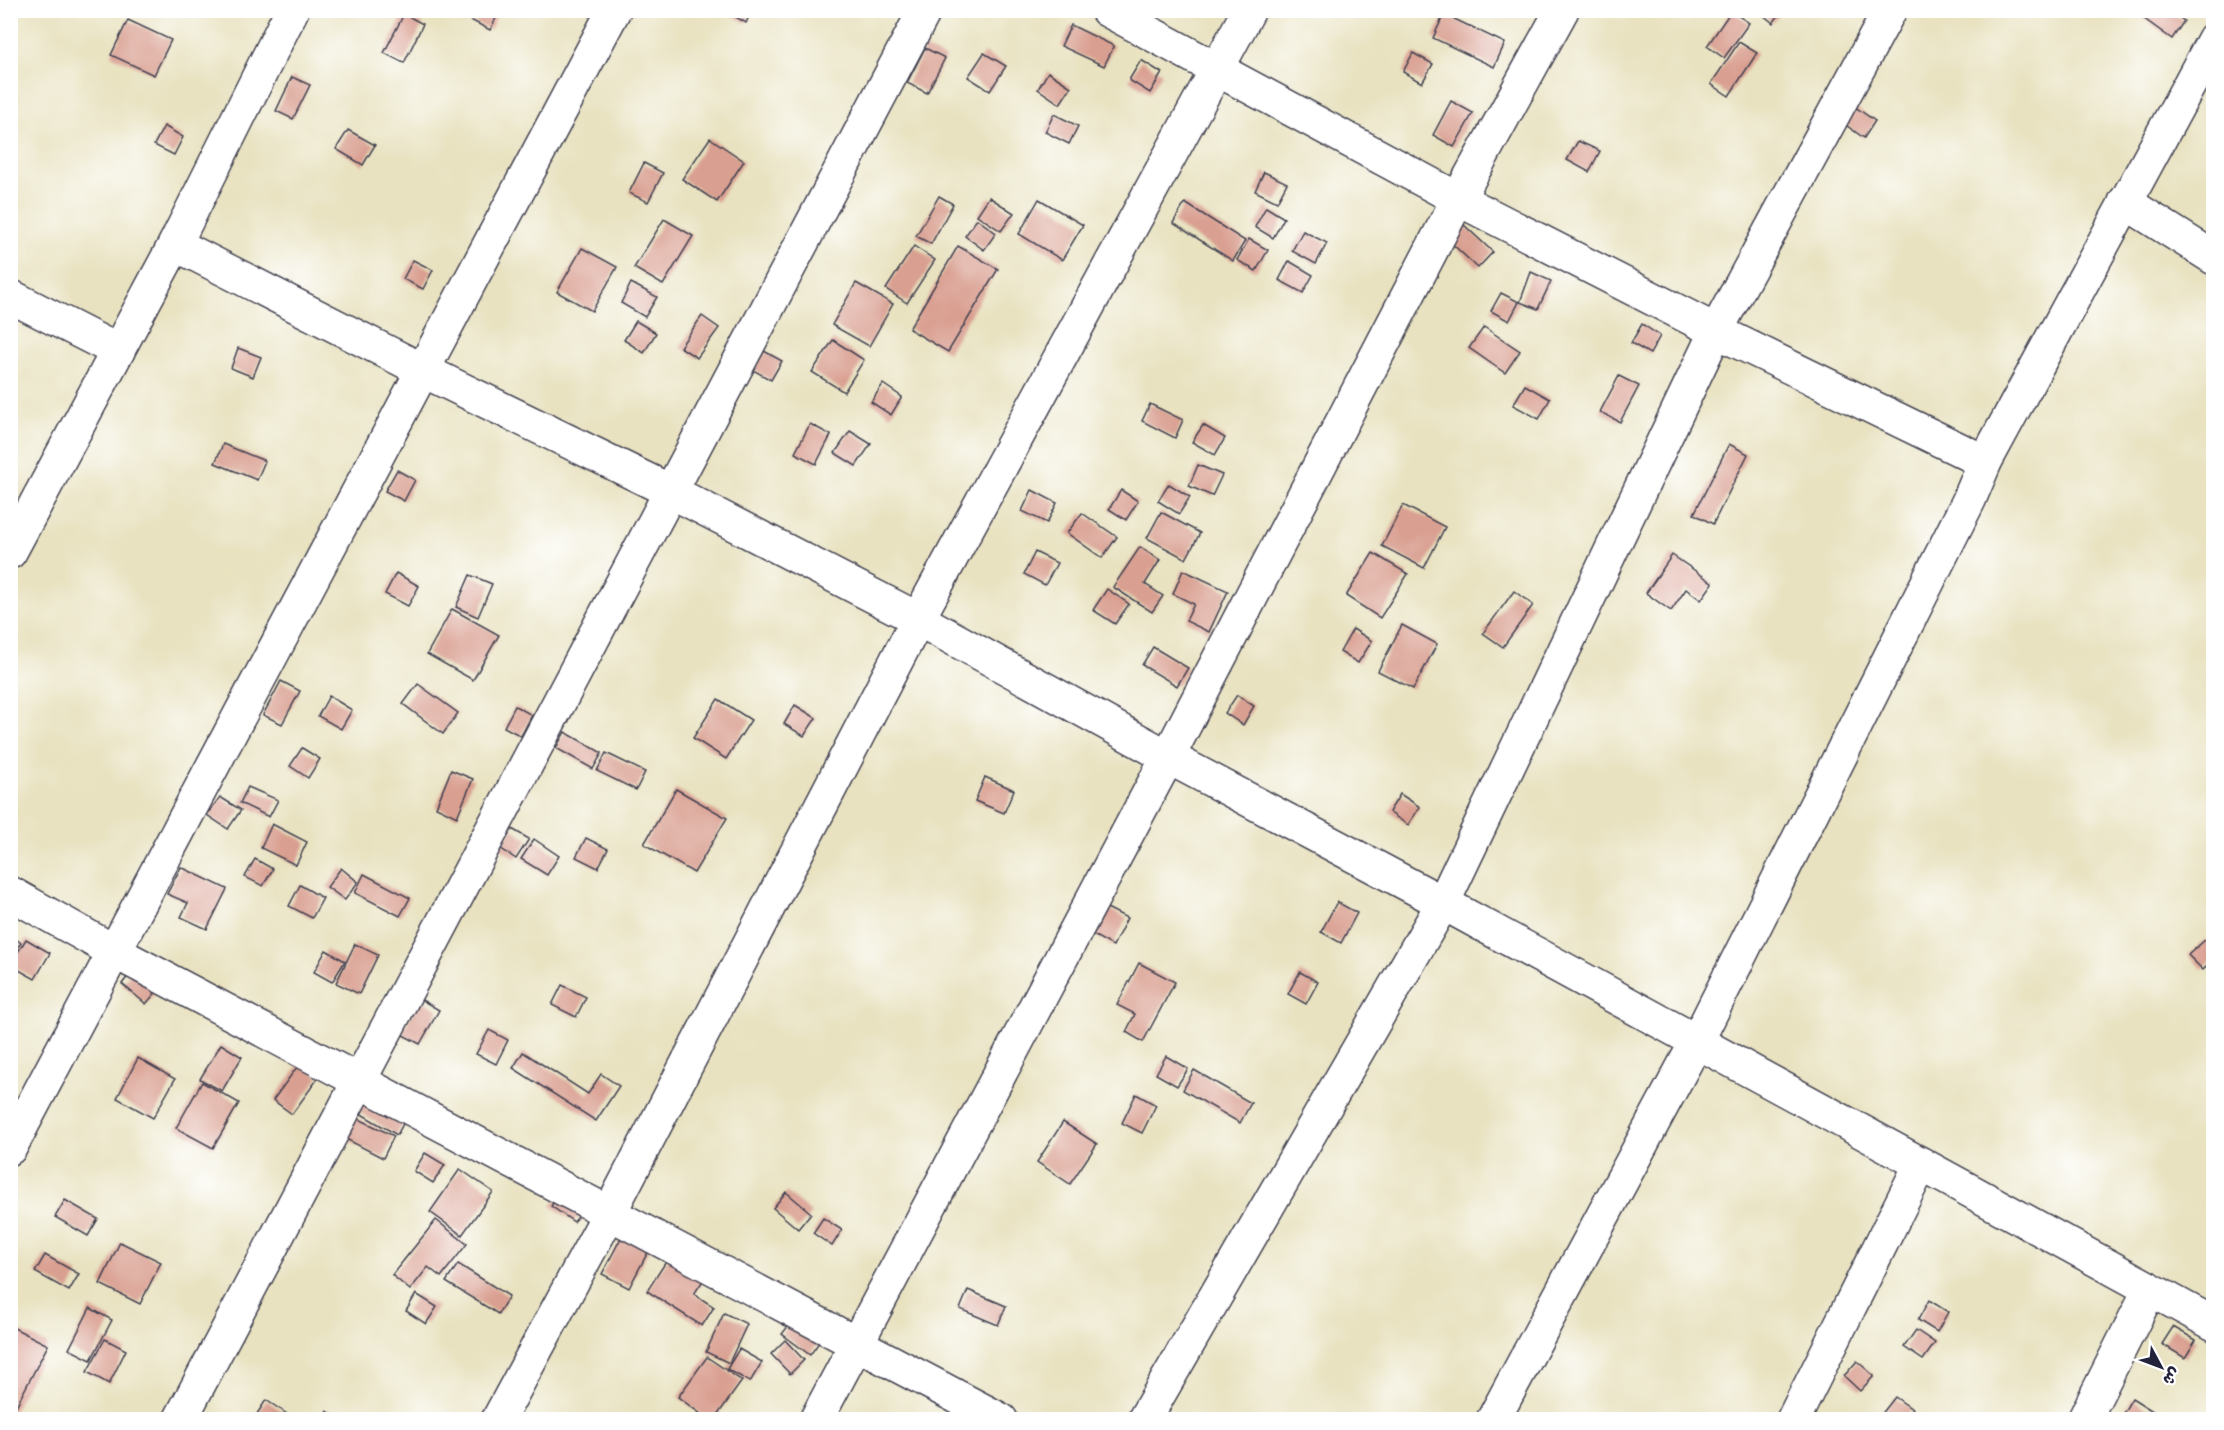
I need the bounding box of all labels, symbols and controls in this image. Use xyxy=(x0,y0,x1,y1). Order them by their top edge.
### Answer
north arrow xyxy=(2131,1337,2191,1397)
text: ش xyxy=(2159,1364,2186,1391)

